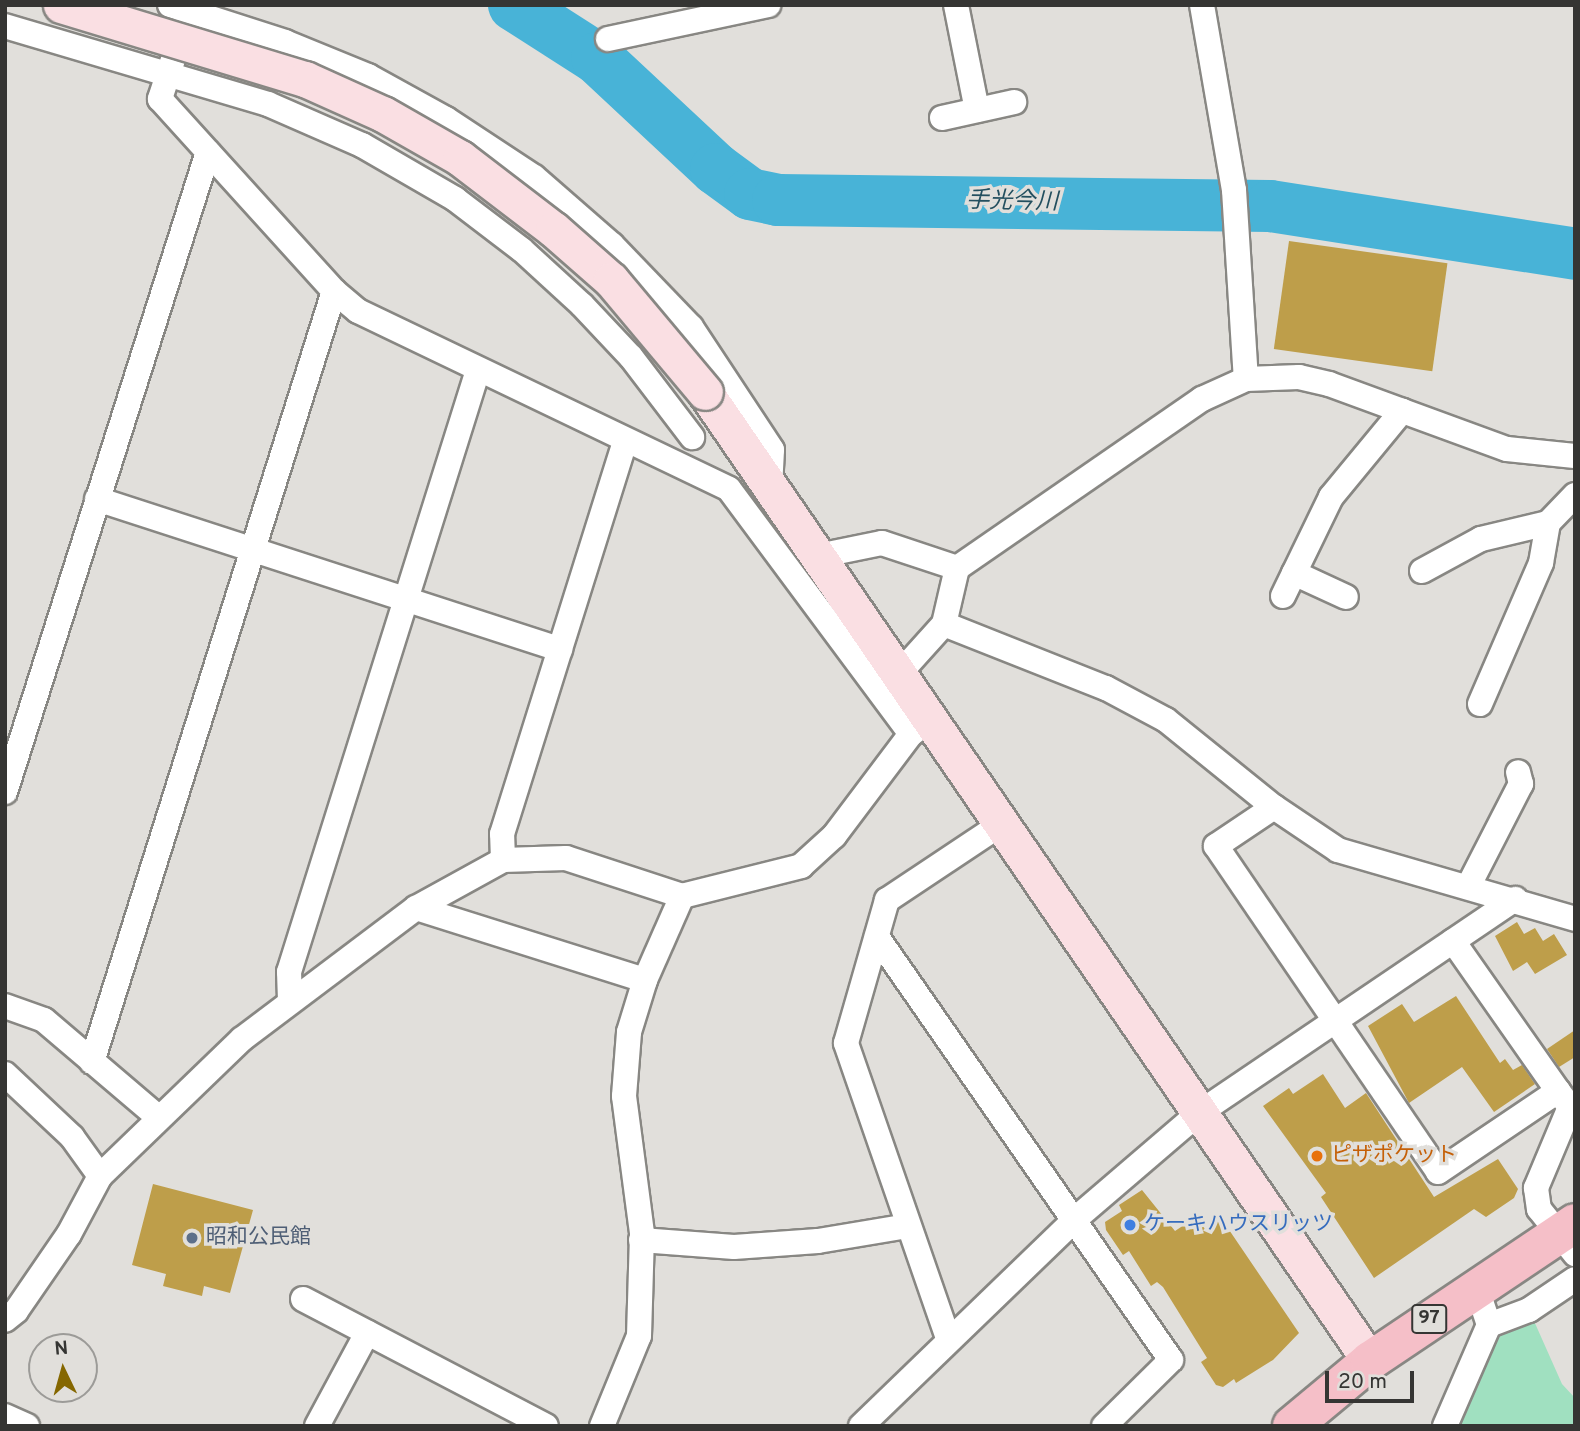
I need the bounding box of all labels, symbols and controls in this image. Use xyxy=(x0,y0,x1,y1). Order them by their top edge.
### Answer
water label: 手光今川 xyxy=(966,188,1058,218)
place label: ピザポケット xyxy=(1331,1143,1457,1169)
marker: ピザポケット xyxy=(1309,1148,1325,1164)
place label: ケーキハウスリッツ xyxy=(1144,1212,1333,1238)
marker: ケーキハウスリッツ xyxy=(1122,1217,1138,1233)
place label: 昭和公民館 xyxy=(206,1225,311,1251)
marker: 昭和公民館 xyxy=(184,1230,200,1246)
road number: 97 xyxy=(1410,1303,1448,1334)
north arrow xyxy=(28,1333,98,1403)
text: N xyxy=(53,1337,69,1362)
scale bar xyxy=(1328,1358,1417,1402)
text: 20 m xyxy=(1338,1369,1387,1396)

